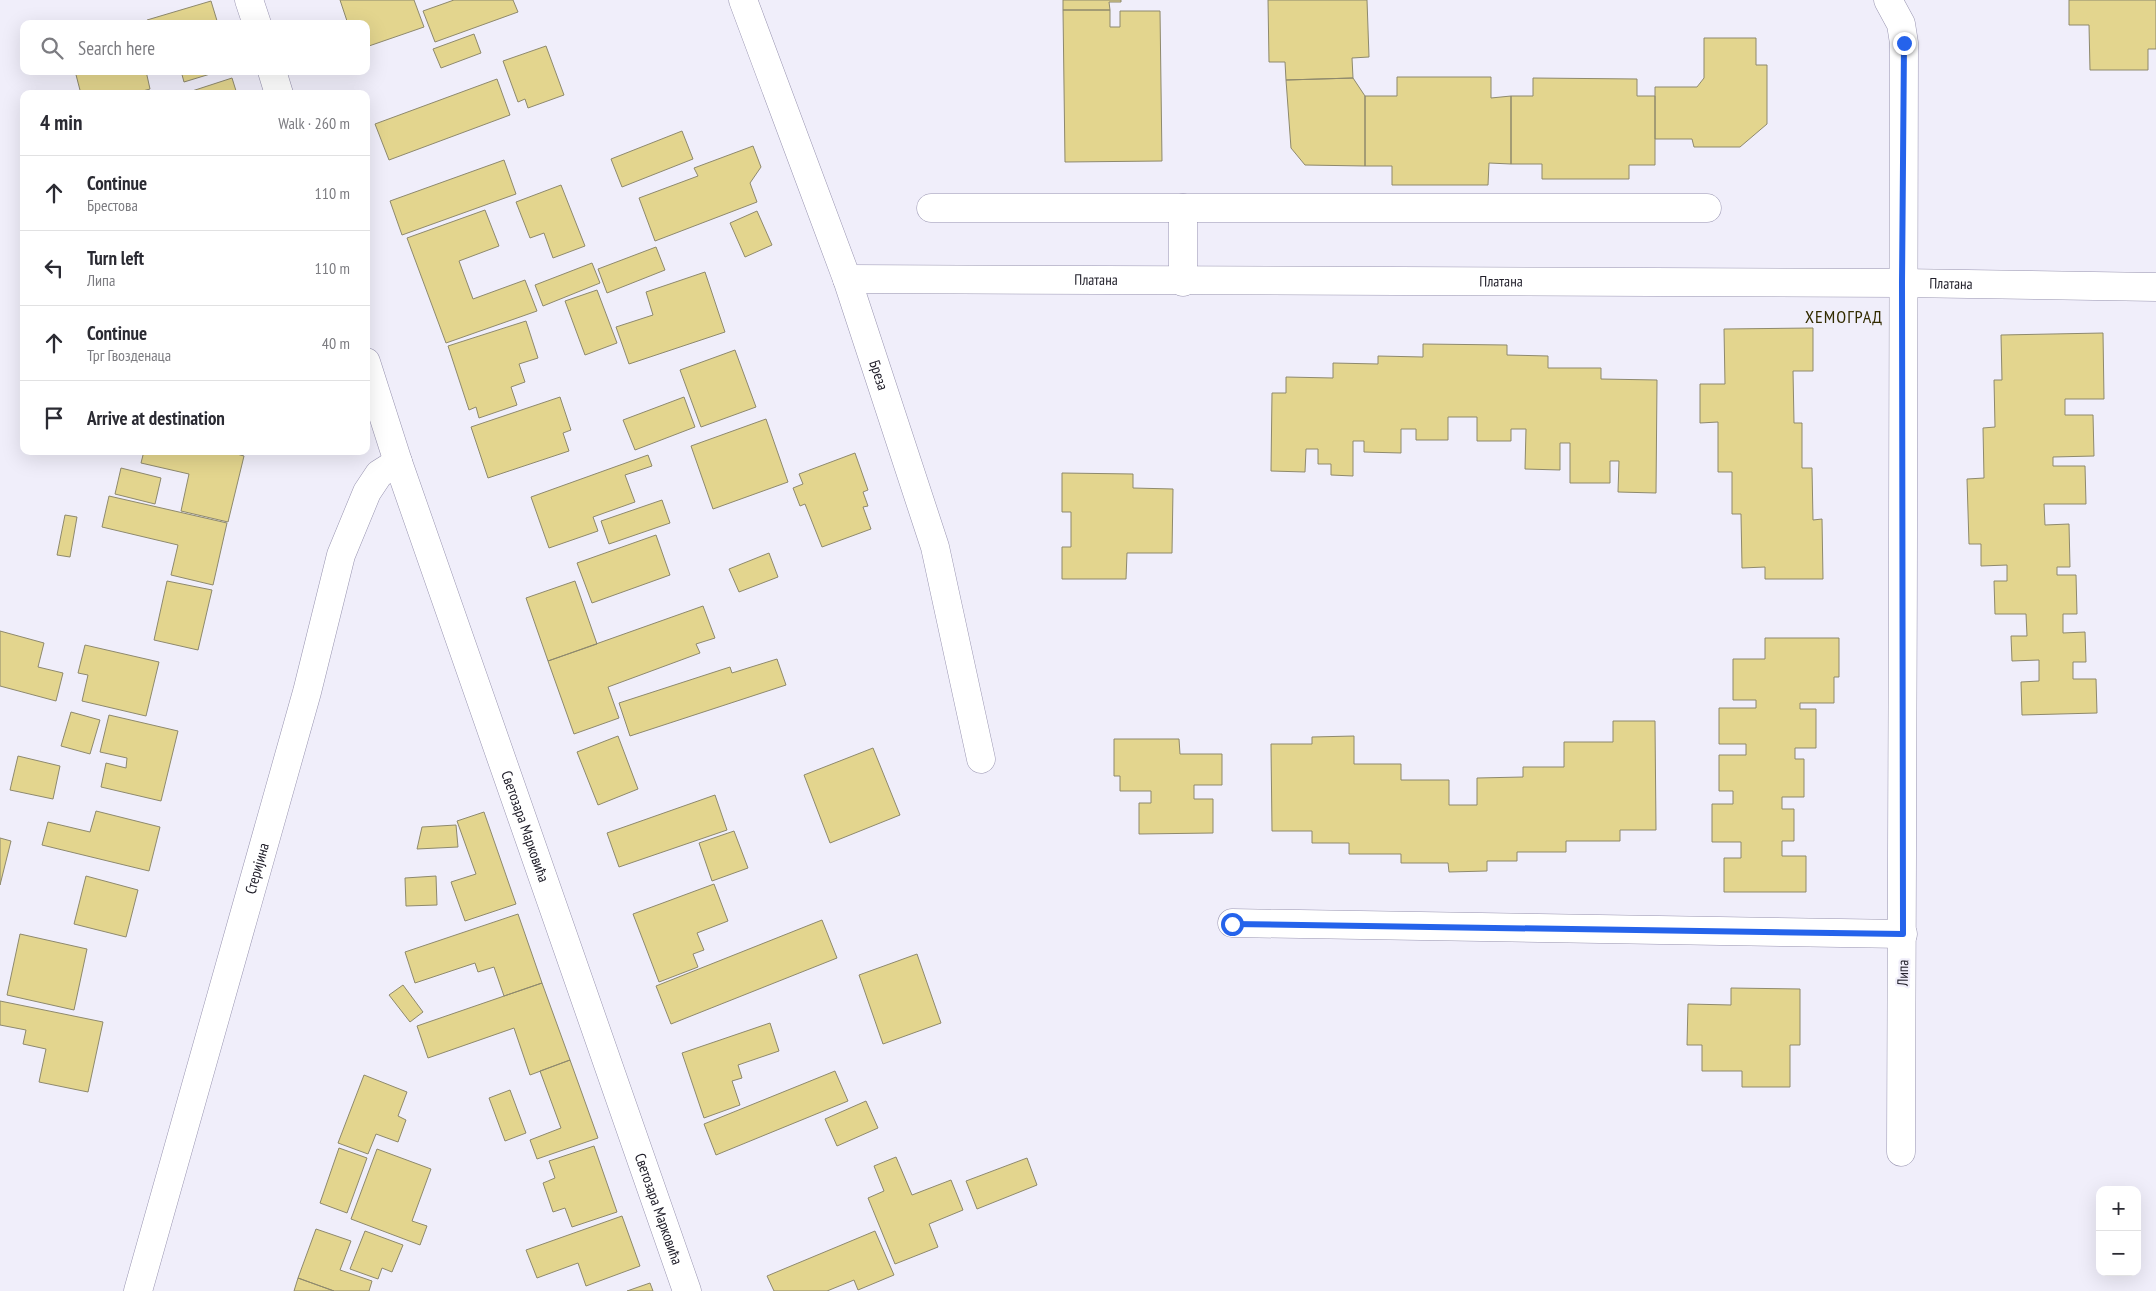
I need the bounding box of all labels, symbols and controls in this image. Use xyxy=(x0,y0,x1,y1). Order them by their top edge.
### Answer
search box xyxy=(20,20,370,75)
route end xyxy=(1893,32,1916,55)
icon: search xyxy=(38,34,66,62)
text: Search here xyxy=(78,36,155,60)
text: 4 min xyxy=(40,109,82,136)
text: Walk · 260 m xyxy=(278,113,350,133)
text: Continue xyxy=(87,171,147,195)
icon: ahead xyxy=(40,179,68,207)
text: 110 m xyxy=(315,183,350,203)
text: Брестова xyxy=(87,195,138,215)
text: Turn left xyxy=(87,246,144,270)
icon: left xyxy=(40,254,68,282)
text: 110 m xyxy=(315,258,350,278)
text: Липа xyxy=(87,270,115,290)
street label: Платана xyxy=(1074,270,1118,289)
street label: Платана xyxy=(1479,271,1523,291)
street label: Платана xyxy=(1929,273,1973,293)
district label: ХЕМОГРАД xyxy=(1805,305,1883,328)
text: Continue xyxy=(87,321,147,345)
icon: ahead xyxy=(40,329,68,357)
text: 40 m xyxy=(322,333,350,353)
text: Трг Гвозденаца xyxy=(87,345,171,365)
street label: Бреза xyxy=(865,357,893,393)
icon: arrive xyxy=(40,404,68,432)
text: Arrive at destination xyxy=(87,406,225,430)
street label: Светозара Марковића xyxy=(497,768,554,885)
street label: Стеријина xyxy=(240,841,273,896)
route start xyxy=(1221,913,1244,936)
street label: Липа xyxy=(1893,960,1912,987)
street label: Светозара Марковића xyxy=(631,1150,687,1267)
map controls xyxy=(2096,1186,2141,1276)
button: + xyxy=(2096,1186,2141,1231)
button: − xyxy=(2096,1231,2141,1276)

